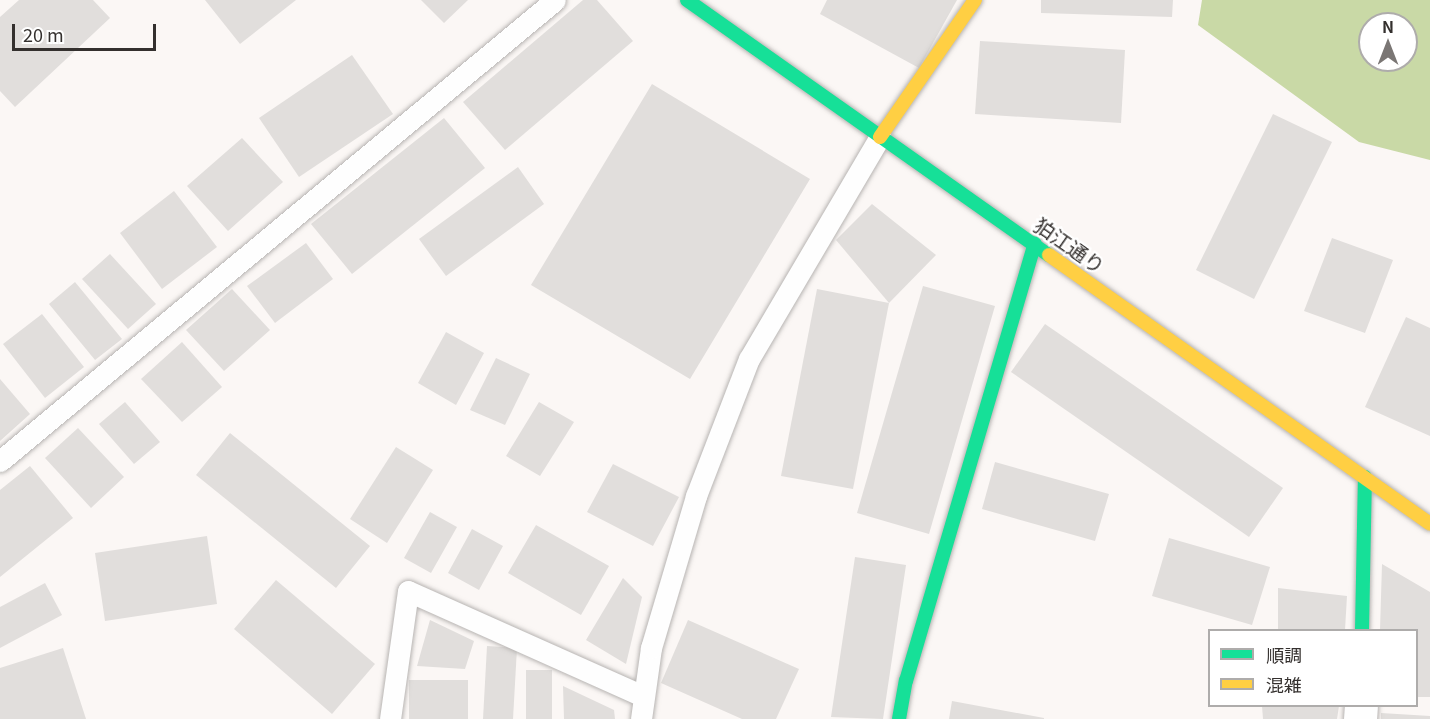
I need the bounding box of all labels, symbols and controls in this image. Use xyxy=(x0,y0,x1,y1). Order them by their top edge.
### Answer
scale bar xyxy=(15,12,159,50)
north arrow xyxy=(1358,12,1418,72)
text: N xyxy=(1382,14,1394,38)
text: 20 m xyxy=(23,21,64,47)
street label: 狛江通り xyxy=(1030,212,1110,278)
legend xyxy=(1208,629,1418,707)
text: 順調 xyxy=(1266,641,1302,667)
text: 混雑 xyxy=(1266,671,1302,697)

